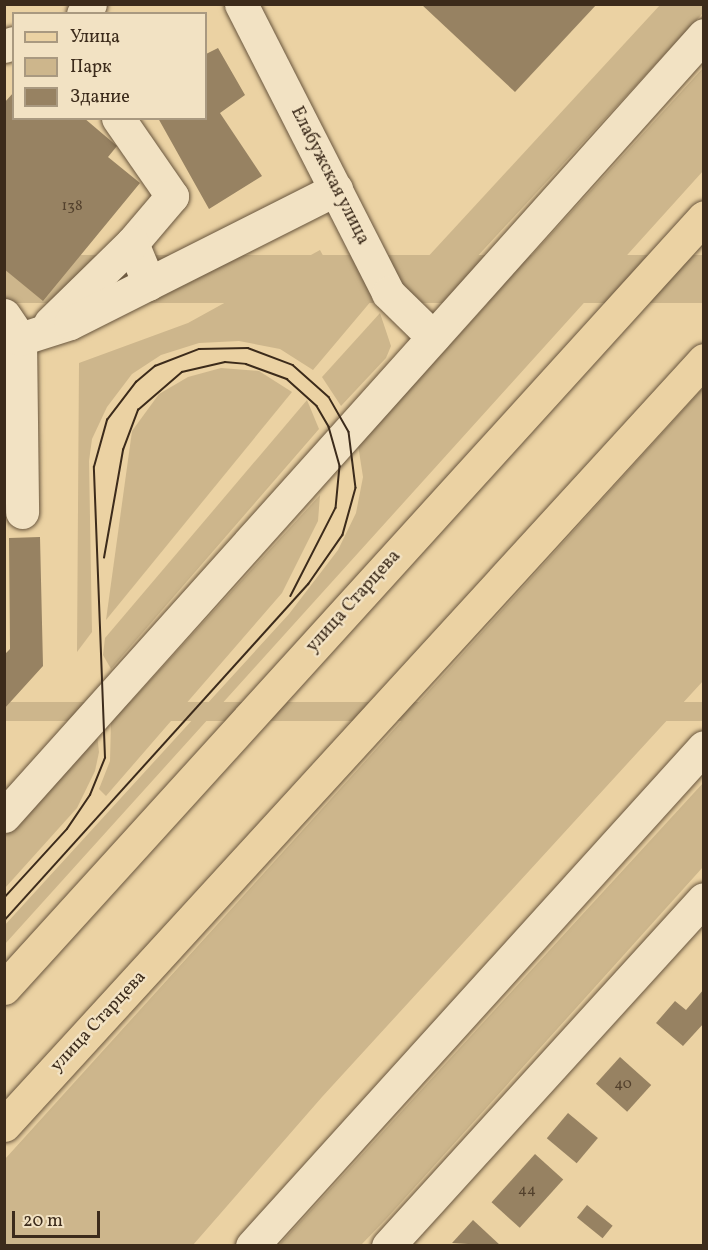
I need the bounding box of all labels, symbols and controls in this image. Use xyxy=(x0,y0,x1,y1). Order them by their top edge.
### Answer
legend xyxy=(12,12,207,120)
text: Улица xyxy=(70,25,120,50)
text: Парк xyxy=(70,55,112,80)
text: Здание xyxy=(70,85,130,110)
street label: Елабужская улица xyxy=(285,103,373,249)
house number: 138 xyxy=(61,198,83,216)
street label: улица Старцева xyxy=(302,546,406,658)
street label: улица Старцева xyxy=(47,967,151,1077)
house number: 40 xyxy=(614,1076,632,1094)
house number: 44 xyxy=(518,1182,536,1200)
scale bar xyxy=(15,1199,104,1237)
text: 20 m xyxy=(23,1209,63,1234)

